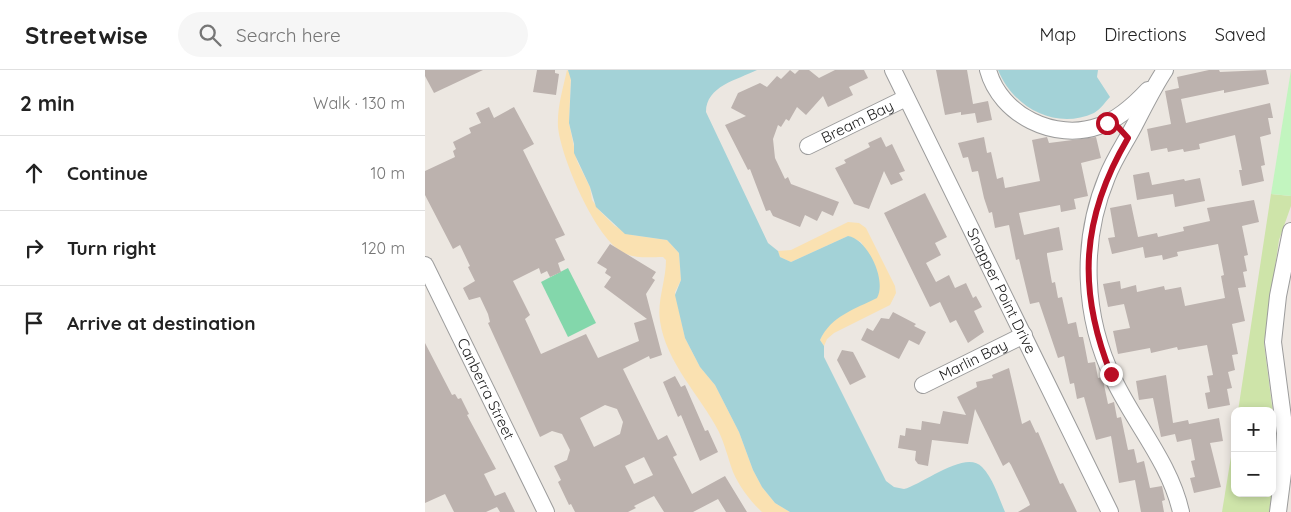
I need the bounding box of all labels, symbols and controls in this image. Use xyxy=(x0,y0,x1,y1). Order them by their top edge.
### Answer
search box xyxy=(178,12,528,57)
text: Streetwise xyxy=(25,20,148,50)
icon: search xyxy=(196,21,224,49)
text: Search here xyxy=(236,23,341,47)
text: Map xyxy=(1039,23,1076,46)
text: Directions xyxy=(1104,23,1187,46)
text: Saved xyxy=(1215,23,1266,46)
text: 2 min xyxy=(20,90,75,116)
text: Walk · 130 m xyxy=(313,93,405,113)
street label: Bream Bay xyxy=(818,96,896,147)
route start xyxy=(1096,112,1119,135)
icon: ahead xyxy=(20,159,48,187)
text: Continue xyxy=(67,161,148,185)
text: 10 m xyxy=(371,163,405,183)
street label: Snapper Point Drive xyxy=(963,225,1041,357)
icon: right xyxy=(20,234,48,262)
text: Turn right xyxy=(67,236,156,260)
text: 120 m xyxy=(362,238,405,258)
icon: arrive xyxy=(20,309,48,337)
text: Arrive at destination xyxy=(67,311,256,335)
street label: Canberra Street xyxy=(453,335,519,443)
street label: Marlin Bay xyxy=(936,335,1010,385)
route end xyxy=(1100,363,1123,386)
map controls xyxy=(1231,407,1276,497)
button: + xyxy=(1231,407,1276,452)
button: − xyxy=(1231,452,1276,497)

